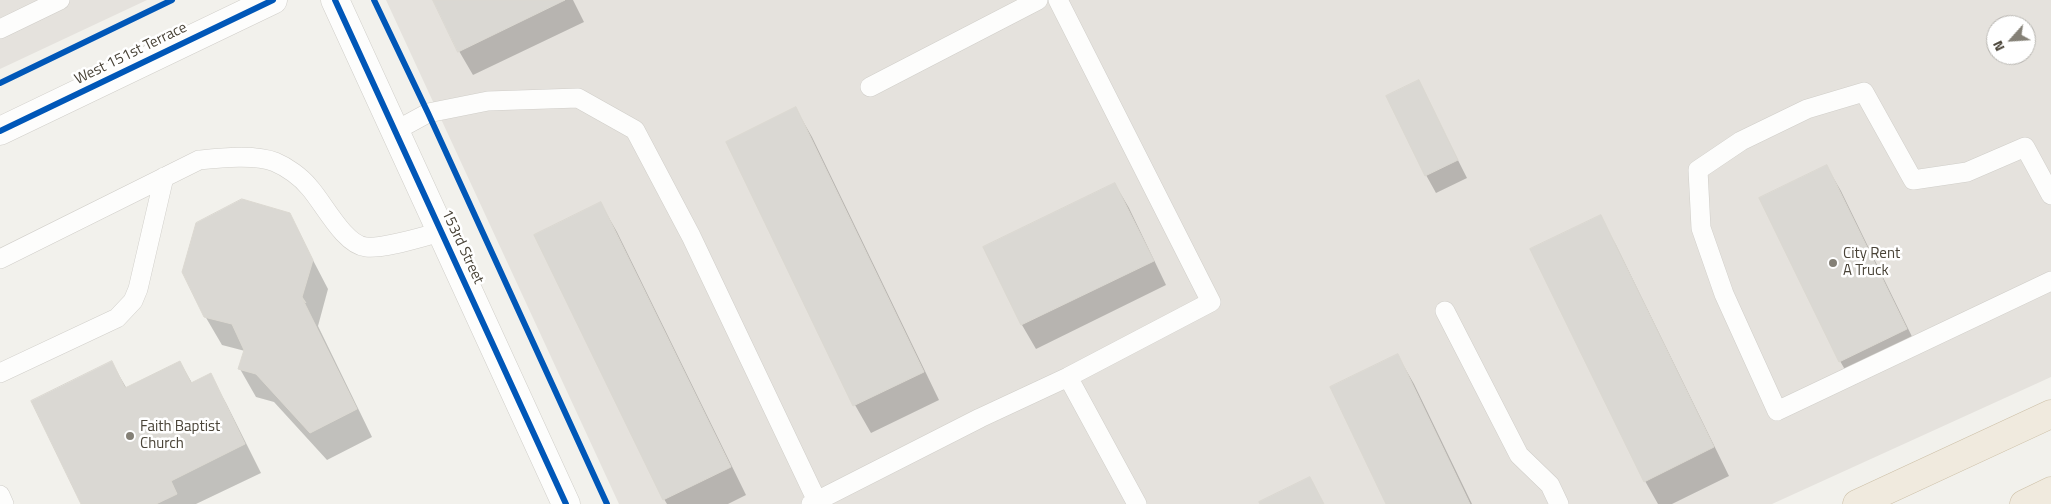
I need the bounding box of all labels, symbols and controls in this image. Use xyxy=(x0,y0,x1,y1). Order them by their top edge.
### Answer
north arrow xyxy=(1986,15,2036,65)
street label: West 151st Terrace xyxy=(72,19,190,89)
text: N xyxy=(1986,37,2010,55)
street label: 153rd Street xyxy=(437,207,487,287)
place label: City Rent A Truck xyxy=(1843,245,1900,280)
marker: City Rent A Truck xyxy=(1827,257,1839,269)
place label: Faith Baptist Church xyxy=(140,418,220,453)
marker: Faith Baptist Church xyxy=(124,430,136,442)

